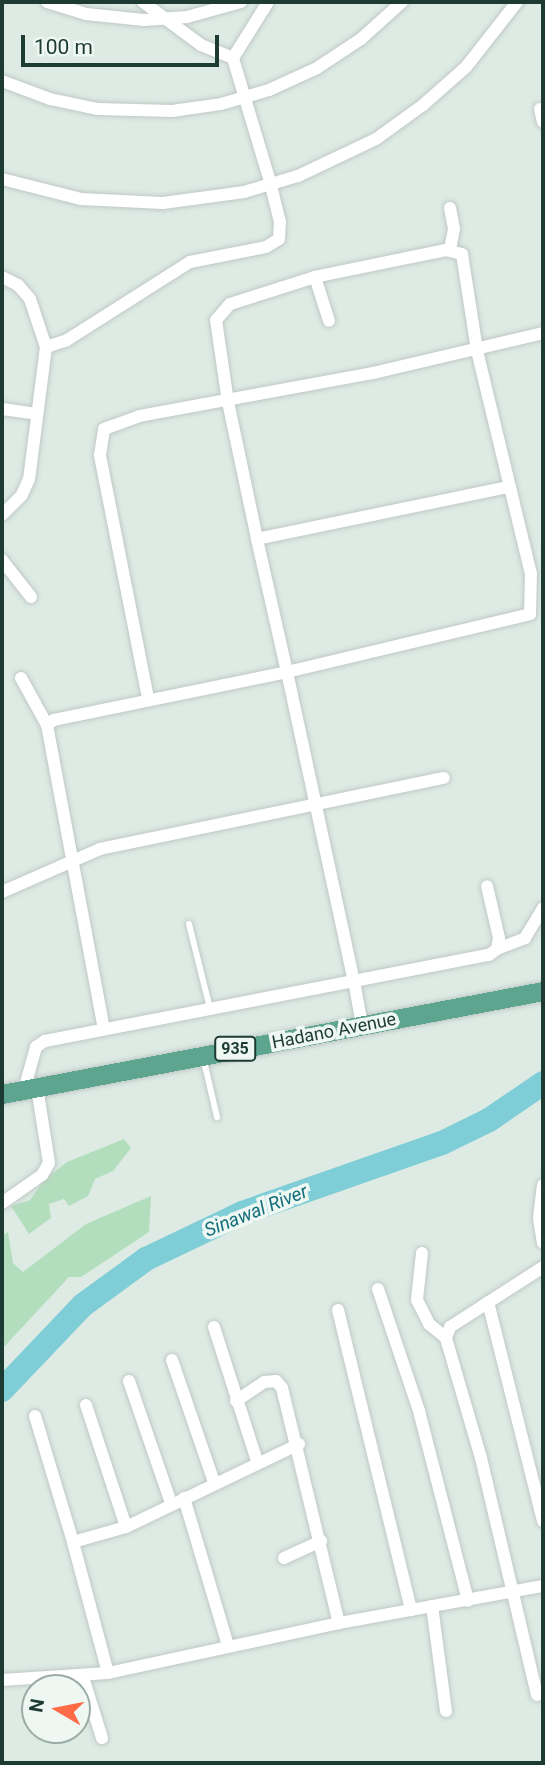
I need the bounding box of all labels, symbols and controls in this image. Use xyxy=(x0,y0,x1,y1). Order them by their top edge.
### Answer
scale bar xyxy=(24,21,222,65)
text: 100 m xyxy=(34,35,93,59)
street label: Hadano Avenue xyxy=(270,1008,398,1054)
road number: 935 xyxy=(214,1036,256,1062)
water label: Sinawal River xyxy=(201,1180,311,1242)
north arrow xyxy=(21,1674,91,1744)
text: N xyxy=(24,1697,49,1714)

